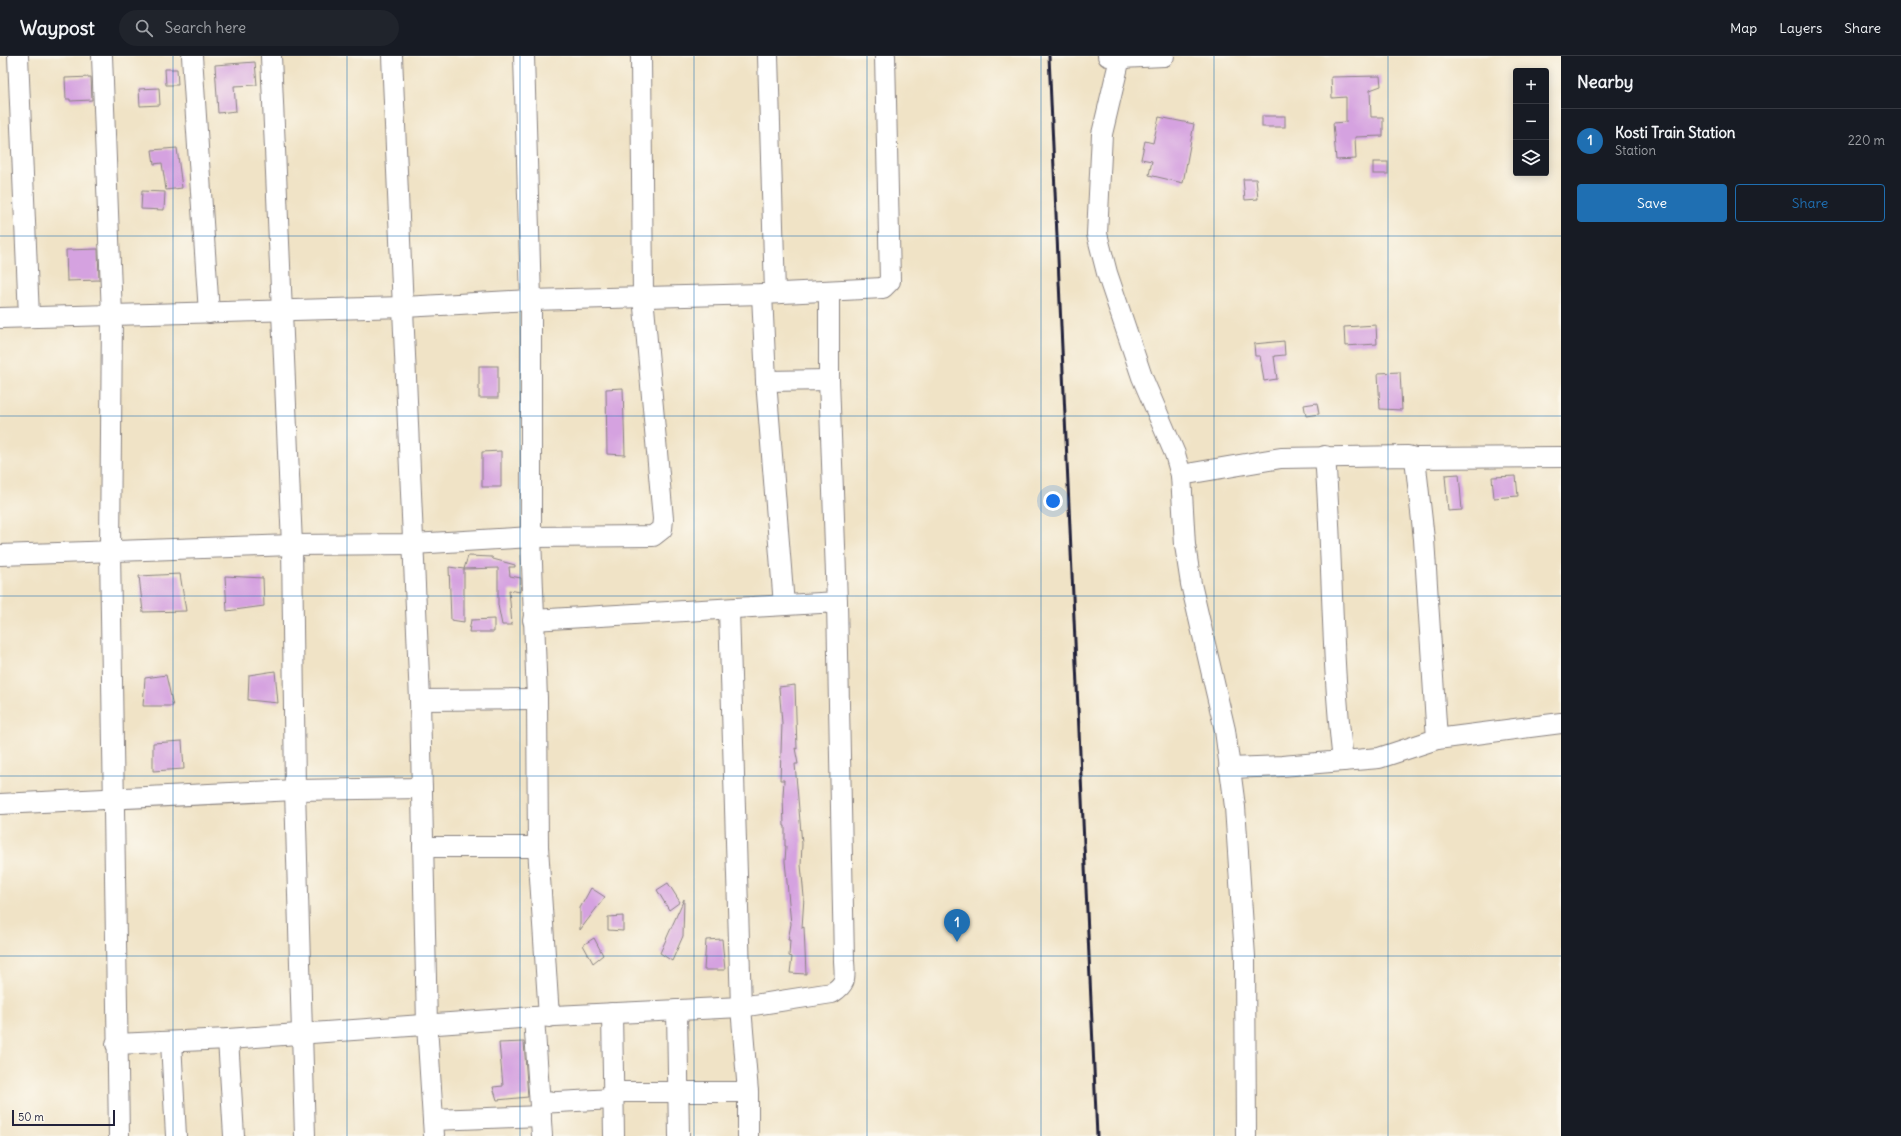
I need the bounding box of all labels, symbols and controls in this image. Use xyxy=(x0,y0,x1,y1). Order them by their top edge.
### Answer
search box xyxy=(119,10,399,46)
text: Waypost xyxy=(20,16,95,40)
icon: search xyxy=(133,17,155,39)
text: Search here xyxy=(165,18,246,37)
text: Map xyxy=(1730,19,1757,37)
text: Layers xyxy=(1779,19,1822,37)
text: Share xyxy=(1844,19,1881,37)
map controls xyxy=(1513,68,1549,176)
button: + xyxy=(1513,68,1549,104)
text: Nearby xyxy=(1577,71,1633,93)
button: − xyxy=(1513,104,1549,140)
text: Kosti Train Station xyxy=(1615,123,1736,142)
text: 1 xyxy=(1587,132,1593,149)
text: 220 m xyxy=(1848,132,1885,149)
button: layers xyxy=(1513,140,1549,176)
text: Station xyxy=(1615,142,1656,159)
button: Save xyxy=(1577,184,1727,222)
button: Share xyxy=(1735,184,1885,222)
your location xyxy=(1043,491,1063,511)
pin: 1 xyxy=(944,909,970,942)
scale bar xyxy=(12,1108,115,1127)
text: 50 m xyxy=(18,1110,44,1124)

